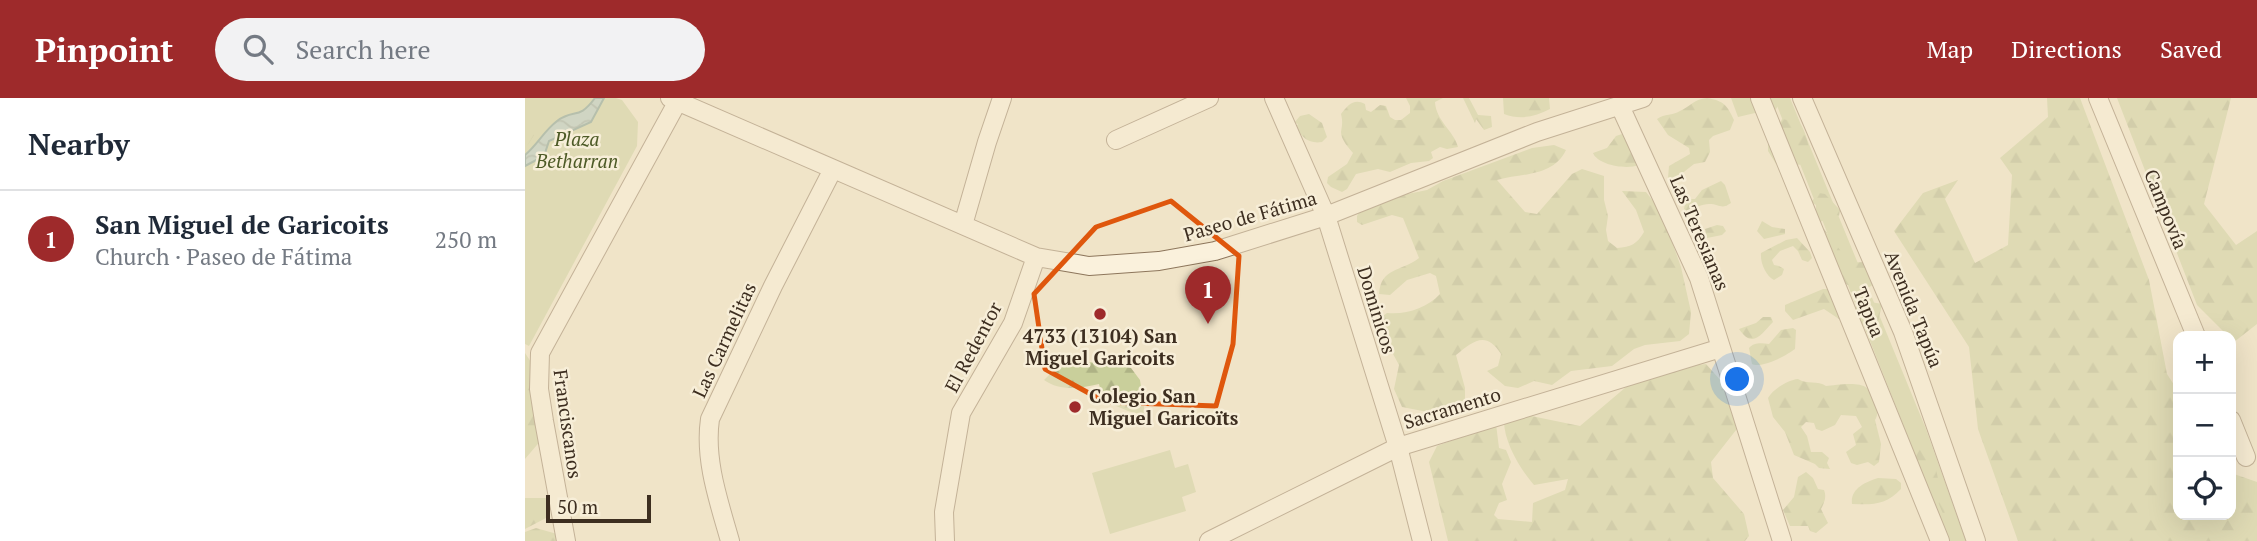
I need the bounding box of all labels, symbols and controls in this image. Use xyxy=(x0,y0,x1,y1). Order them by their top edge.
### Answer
search box xyxy=(215,18,705,81)
text: Pinpoint xyxy=(35,28,173,71)
icon: search xyxy=(239,30,277,68)
text: Search here xyxy=(295,32,431,66)
text: Map xyxy=(1927,33,1973,65)
text: Directions xyxy=(2011,33,2122,65)
text: Saved xyxy=(2160,33,2222,65)
text: Nearby xyxy=(28,124,130,164)
park label: Plaza Betharran xyxy=(535,126,618,173)
street label: Campovía xyxy=(2139,165,2194,253)
street label: Las Teresianas xyxy=(1665,172,1736,294)
street label: Paseo de Fátima xyxy=(1180,184,1320,246)
text: San Miguel de Garicoits xyxy=(95,207,389,241)
text: 1 xyxy=(45,224,58,255)
text: 250 m xyxy=(435,224,497,255)
text: Church · Paseo de Fátima xyxy=(95,241,352,272)
street label: Avenida Tapúa xyxy=(1880,247,1949,371)
street label: Dominicos xyxy=(1352,263,1403,357)
pin: 1 xyxy=(1185,266,1231,324)
street label: Las Carmelitas xyxy=(686,278,761,401)
street label: Tapua xyxy=(1848,283,1891,341)
street label: El Redentor xyxy=(938,297,1007,396)
marker: 4733 (13104) San Miguel Garicoits xyxy=(1092,306,1108,322)
place label: 4733 (13104) San Miguel Garicoits xyxy=(1023,323,1178,370)
map controls xyxy=(2173,331,2236,520)
button: + xyxy=(2173,331,2236,394)
your location xyxy=(1720,362,1754,396)
street label: Franciscanos xyxy=(548,368,589,480)
street label: Sacramento xyxy=(1400,381,1503,434)
place label: Colegio San Miguel Garicoïts xyxy=(1089,383,1239,430)
button: − xyxy=(2173,394,2236,457)
marker: Colegio San Miguel Garicoïts xyxy=(1067,399,1083,415)
button: locate xyxy=(2173,457,2236,520)
scale bar xyxy=(546,492,651,524)
text: 50 m xyxy=(557,494,598,519)

